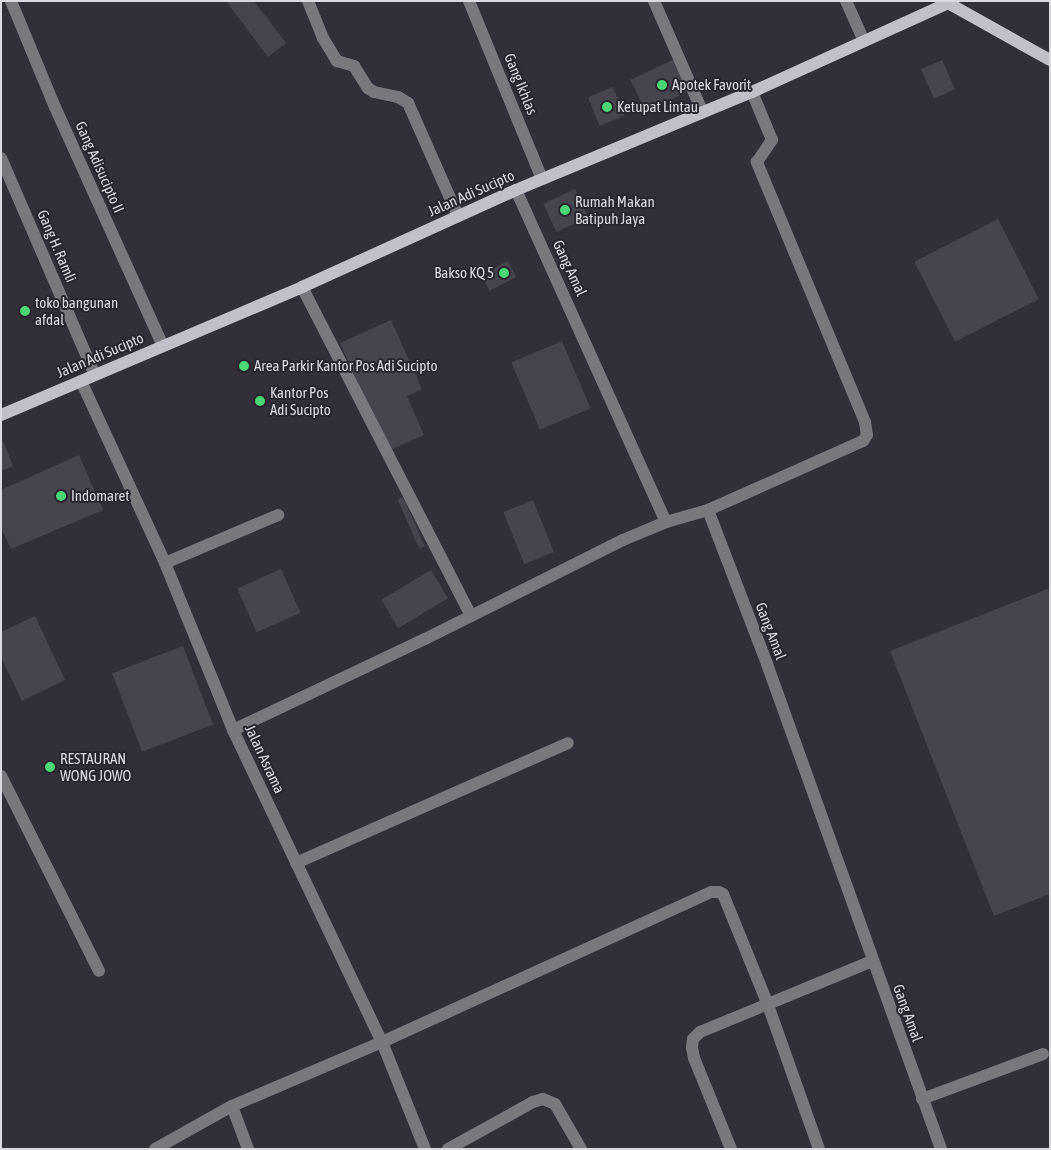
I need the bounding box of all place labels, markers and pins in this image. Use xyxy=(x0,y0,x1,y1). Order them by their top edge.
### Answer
place label: Apotek Favorit xyxy=(672,76,751,94)
marker: Apotek Favorit xyxy=(656,79,668,91)
place label: Ketupat Lintau xyxy=(617,98,698,116)
marker: Ketupat Lintau xyxy=(601,101,613,113)
place label: Rumah Makan Batipuh Jaya xyxy=(575,192,655,227)
marker: Rumah Makan Batipuh Jaya xyxy=(559,204,571,216)
place label: Bakso KQ 5 xyxy=(434,264,494,282)
marker: Bakso KQ 5 xyxy=(498,267,510,279)
place label: toko bangunan afdal xyxy=(35,293,118,328)
marker: toko bangunan afdal xyxy=(19,305,31,317)
place label: Area Parkir Kantor Pos Adi Sucipto xyxy=(254,357,438,375)
marker: Area Parkir Kantor Pos Adi Sucipto xyxy=(238,360,250,372)
place label: Kantor Pos Adi Sucipto xyxy=(270,383,331,418)
marker: Kantor Pos Adi Sucipto xyxy=(254,395,266,407)
place label: Indomaret xyxy=(71,487,130,505)
marker: Indomaret xyxy=(55,490,67,502)
place label: RESTAURAN WONG JOWO xyxy=(60,749,131,784)
marker: RESTAURAN WONG JOWO xyxy=(44,761,56,773)

